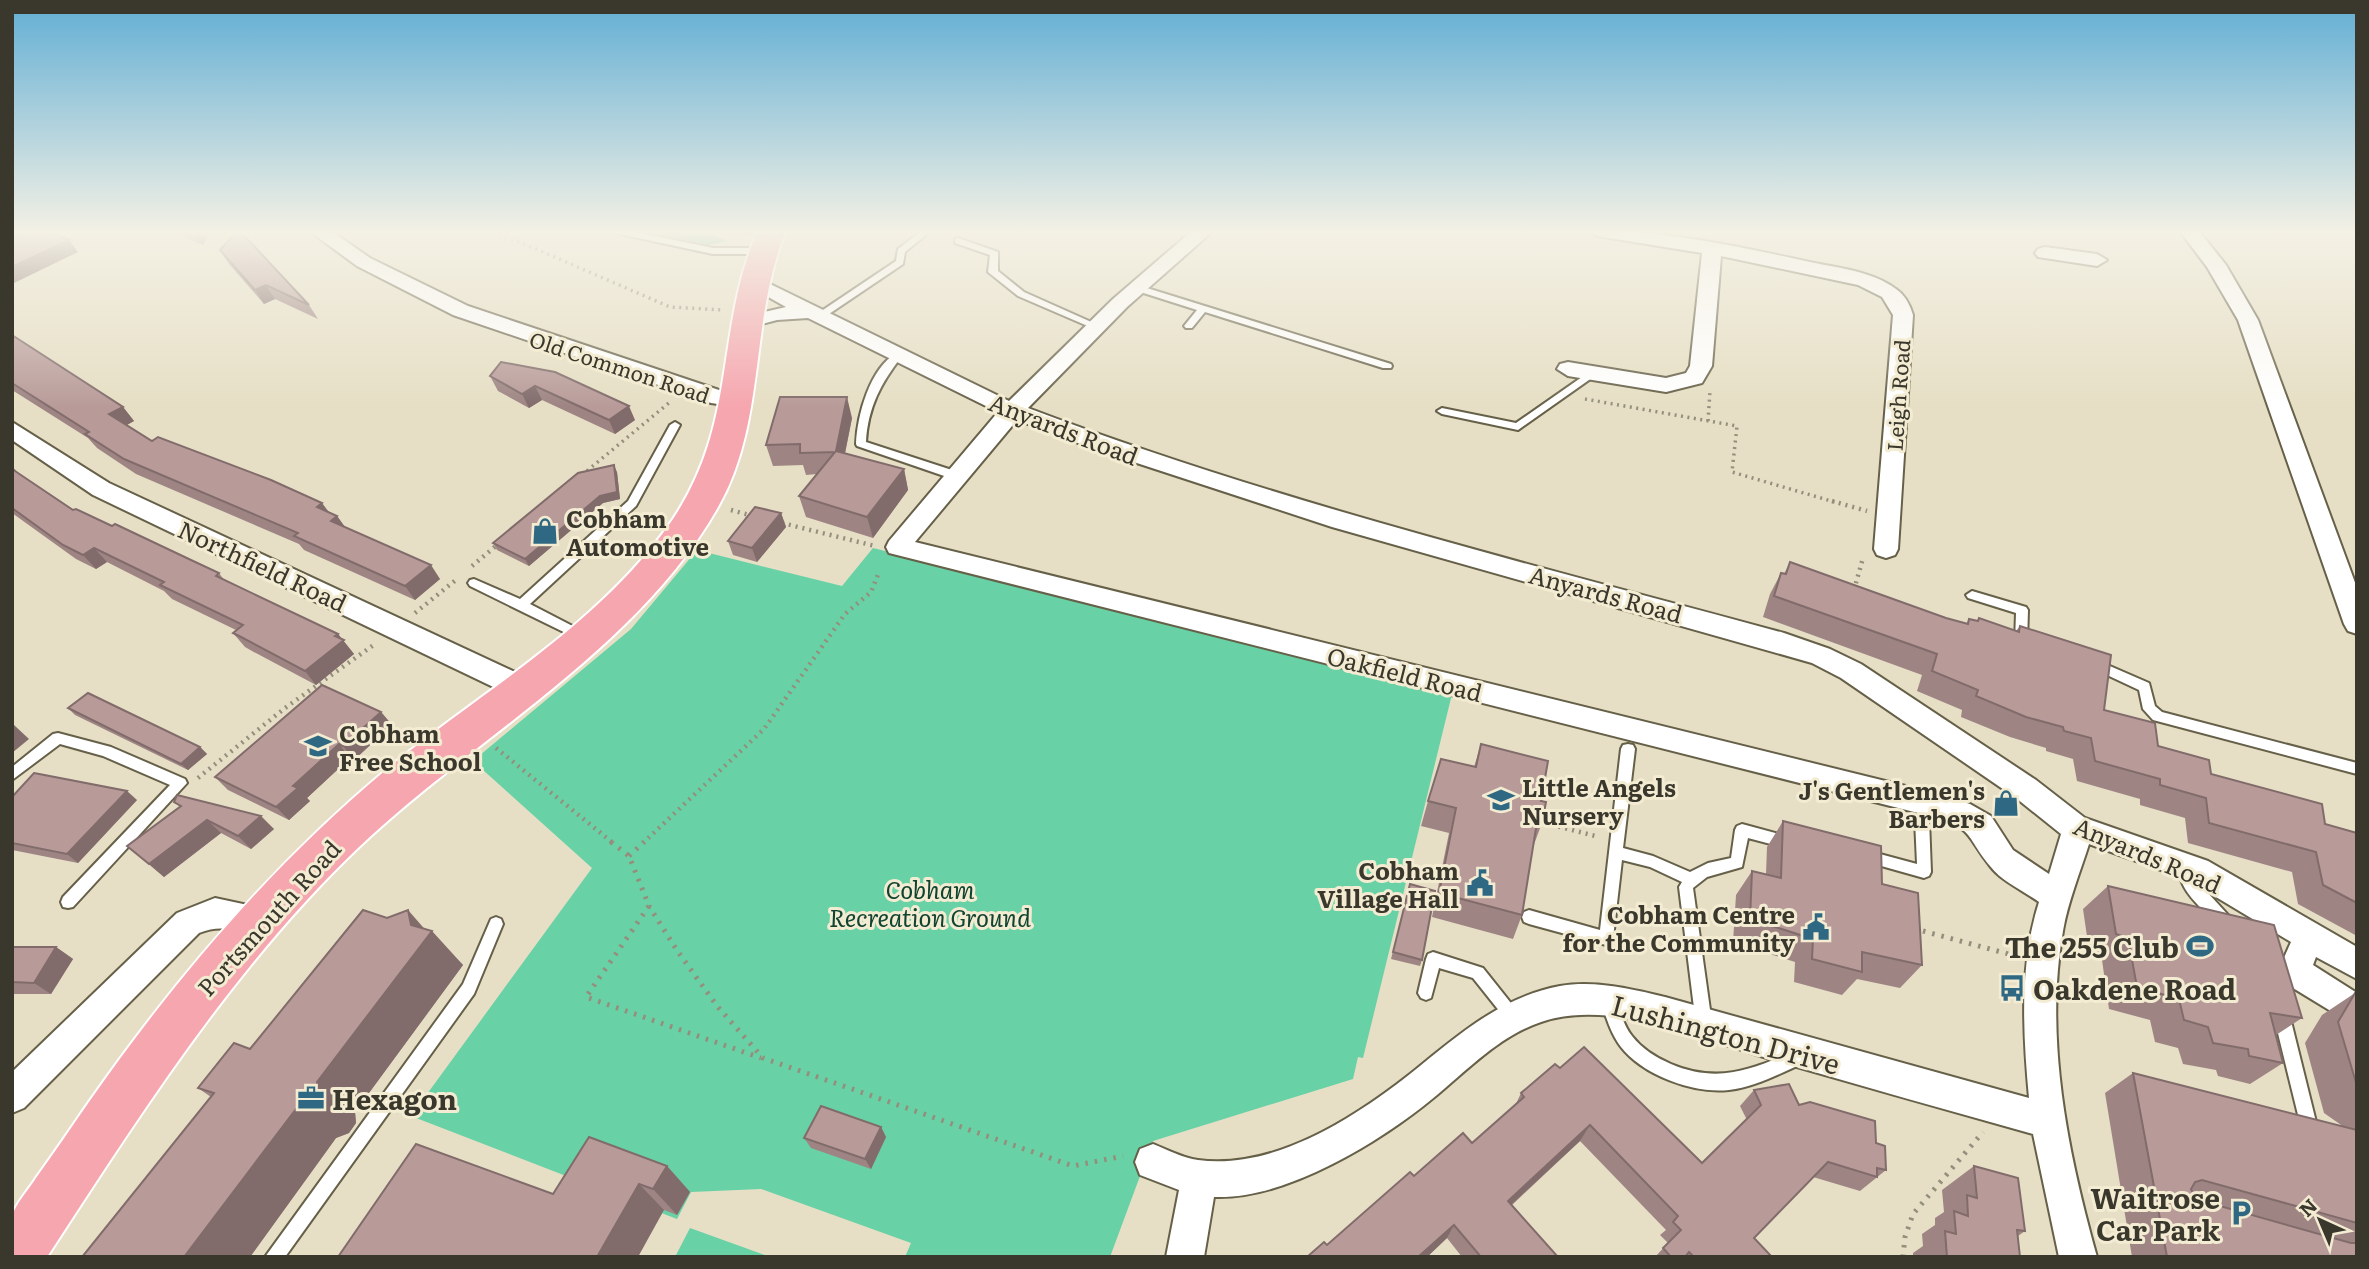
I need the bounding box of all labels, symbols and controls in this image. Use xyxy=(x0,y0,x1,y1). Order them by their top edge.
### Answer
street label: Old Common Road xyxy=(526,322,714,410)
street label: Leigh Road xyxy=(1878,338,1916,452)
street label: Anyards Road xyxy=(984,383,1144,473)
place label: Cobham Automotive xyxy=(566,500,709,563)
street label: Northfield Road xyxy=(173,511,353,620)
shop icon: Cobham Automotive xyxy=(530,516,560,546)
street label: Anyards Road xyxy=(1525,556,1687,630)
street label: Oakfield Road xyxy=(1324,637,1487,709)
place label: Cobham Free School xyxy=(339,715,482,778)
school or university icon: Cobham Free School xyxy=(303,731,333,761)
place label: Little Angels Nursery xyxy=(1522,769,1676,832)
place label: J's Gentlemen's Barbers xyxy=(1799,772,1985,835)
school or university icon: Little Angels Nursery xyxy=(1486,785,1516,815)
shop icon: J's Gentlemen's Barbers xyxy=(1991,788,2021,818)
street label: Anyards Road xyxy=(2069,807,2228,901)
street label: Portsmouth Road xyxy=(188,831,348,1003)
place label: Cobham Village Hall xyxy=(1317,852,1459,915)
public building icon: Cobham Village Hall xyxy=(1465,868,1495,898)
park label: Cobham Recreation Ground xyxy=(829,871,1031,934)
place label: Cobham Centre for the Community xyxy=(1562,896,1795,959)
public building icon: Cobham Centre for the Community xyxy=(1801,912,1831,942)
place label: The 255 Club xyxy=(2005,925,2179,967)
sports icon: The 255 Club xyxy=(2185,931,2215,961)
place label: Oakdene Road xyxy=(2033,967,2236,1009)
bus stop icon: Oakdene Road xyxy=(1997,973,2027,1003)
street label: Lushington Drive xyxy=(1607,982,1845,1084)
place label: Hexagon xyxy=(332,1077,457,1119)
office icon: Hexagon xyxy=(296,1083,326,1113)
place label: Waitrose Car Park xyxy=(2091,1176,2220,1250)
north arrow xyxy=(2285,1185,2355,1255)
text: N xyxy=(2292,1191,2323,1223)
parking icon: Waitrose Car Park xyxy=(2226,1198,2256,1228)

